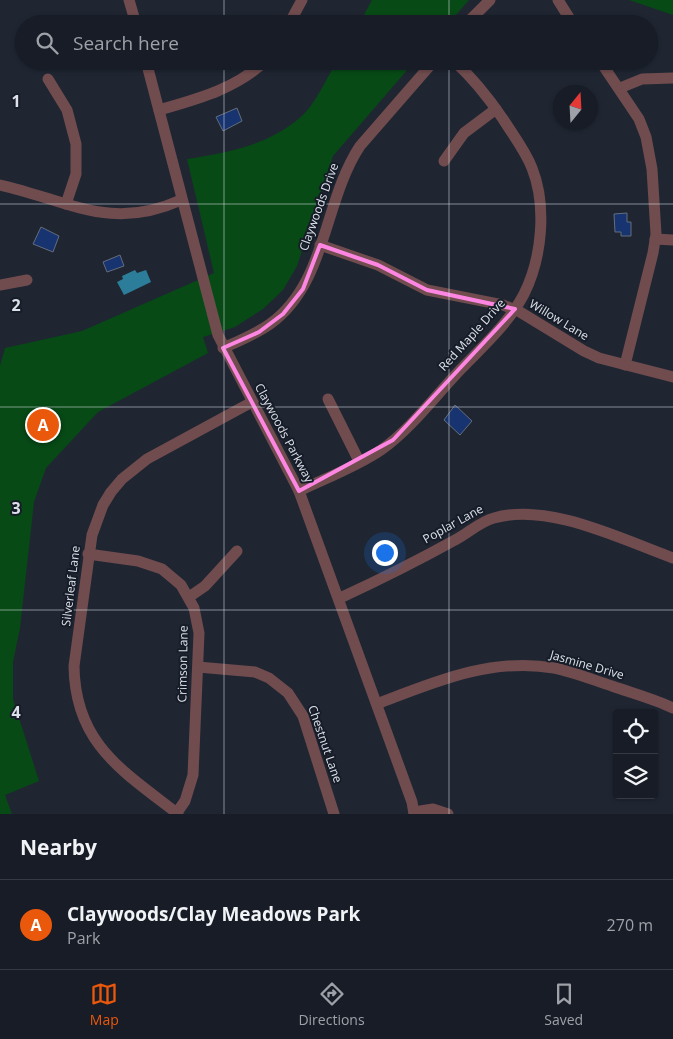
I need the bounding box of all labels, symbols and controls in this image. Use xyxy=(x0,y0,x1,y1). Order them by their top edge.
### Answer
search box xyxy=(15,15,658,70)
icon: search xyxy=(33,29,61,57)
text: Search here xyxy=(73,30,179,56)
north arrow xyxy=(553,85,598,130)
text: 1 xyxy=(11,90,21,112)
street label: Claywoods Drive xyxy=(295,160,342,253)
text: 2 xyxy=(11,294,21,316)
street label: Red Maple Drive xyxy=(435,295,509,374)
street label: Willow Lane xyxy=(526,295,592,344)
street label: Claywoods Parkway xyxy=(251,380,318,486)
pin: A xyxy=(27,406,59,444)
text: 3 xyxy=(11,497,21,519)
street label: Poplar Lane xyxy=(420,500,486,547)
your location xyxy=(372,540,398,566)
street label: Silverleaf Lane xyxy=(57,545,84,627)
street label: Crimson Lane xyxy=(173,625,192,703)
street label: Jasmine Drive xyxy=(547,646,626,683)
text: 4 xyxy=(11,701,21,723)
street label: Chestnut Lane xyxy=(304,703,347,785)
map controls xyxy=(613,709,658,799)
button: locate xyxy=(613,709,658,754)
button: layers xyxy=(613,754,658,799)
text: Nearby xyxy=(20,833,97,861)
text: Claywoods/Clay Meadows Park xyxy=(67,901,360,927)
text: A xyxy=(30,914,42,936)
text: 270 m xyxy=(607,914,653,936)
text: Park xyxy=(67,927,100,949)
tab: Map xyxy=(90,980,119,1029)
tab: Directions xyxy=(298,980,365,1029)
tab: Saved xyxy=(544,980,583,1029)

